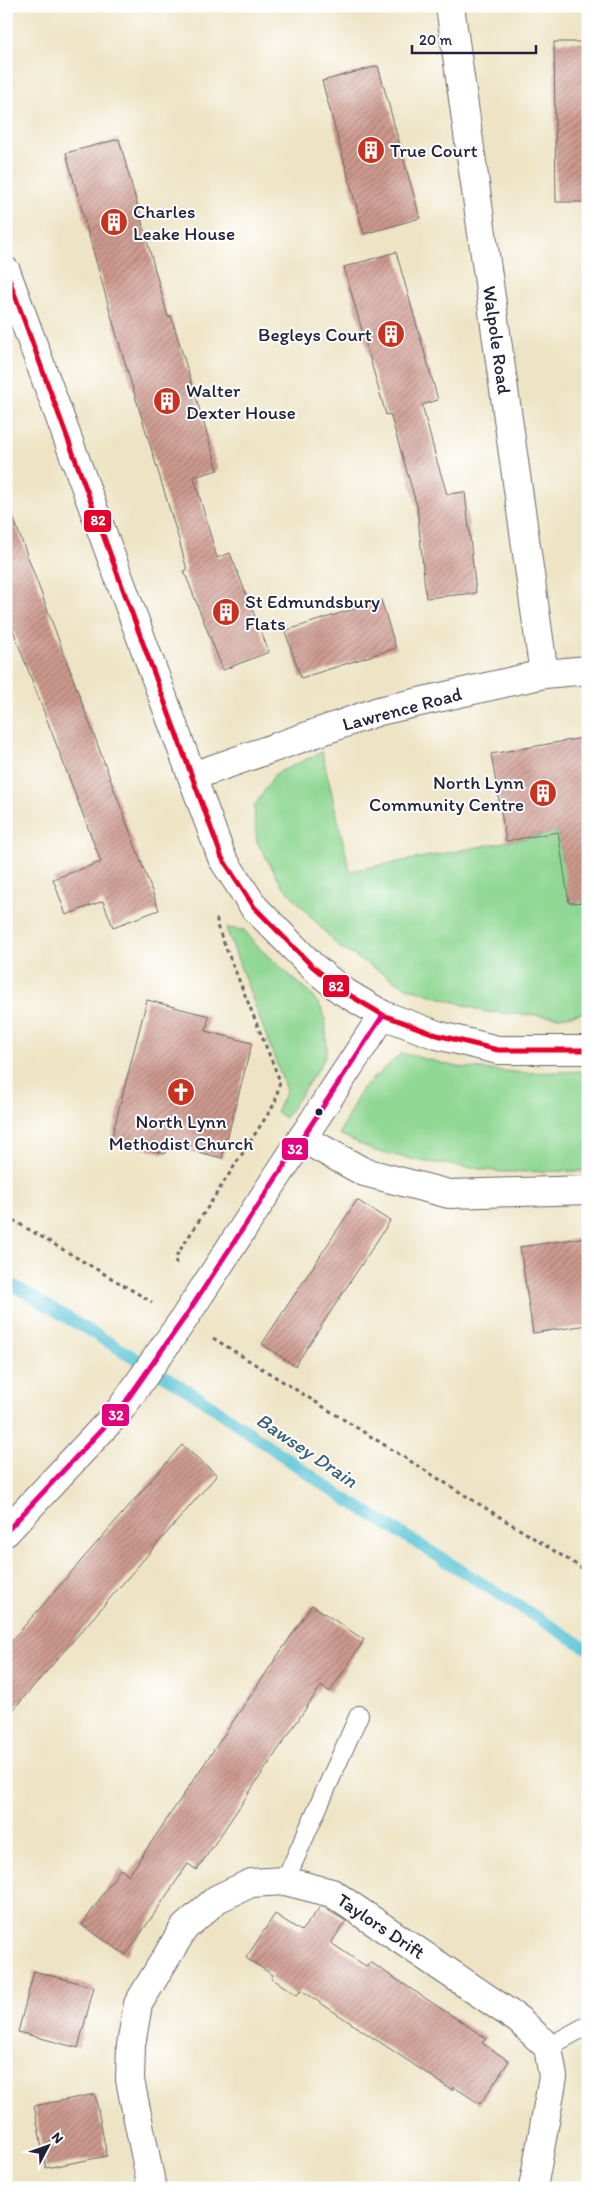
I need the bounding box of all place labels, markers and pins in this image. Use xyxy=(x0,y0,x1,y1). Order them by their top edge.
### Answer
building icon: True Court xyxy=(356,135,386,165)
place label: True Court xyxy=(390,139,478,162)
place label: Charles Leake House xyxy=(133,200,235,245)
building icon: Charles Leake House xyxy=(99,207,129,237)
building icon: Begleys Court xyxy=(376,319,406,349)
place label: Begleys Court xyxy=(258,323,372,346)
place label: Walter Dexter House xyxy=(186,379,296,424)
building icon: Walter Dexter House xyxy=(152,386,182,416)
place label: St Edmundsbury Flats xyxy=(245,590,380,635)
building icon: St Edmundsbury Flats xyxy=(211,597,241,627)
place label: North Lynn Community Centre xyxy=(369,771,524,816)
building icon: North Lynn Community Centre xyxy=(528,778,558,808)
church icon: North Lynn Methodist Church xyxy=(166,1077,196,1107)
unlabelled marker xyxy=(314,1107,324,1117)
place label: North Lynn Methodist Church xyxy=(109,1110,253,1155)

